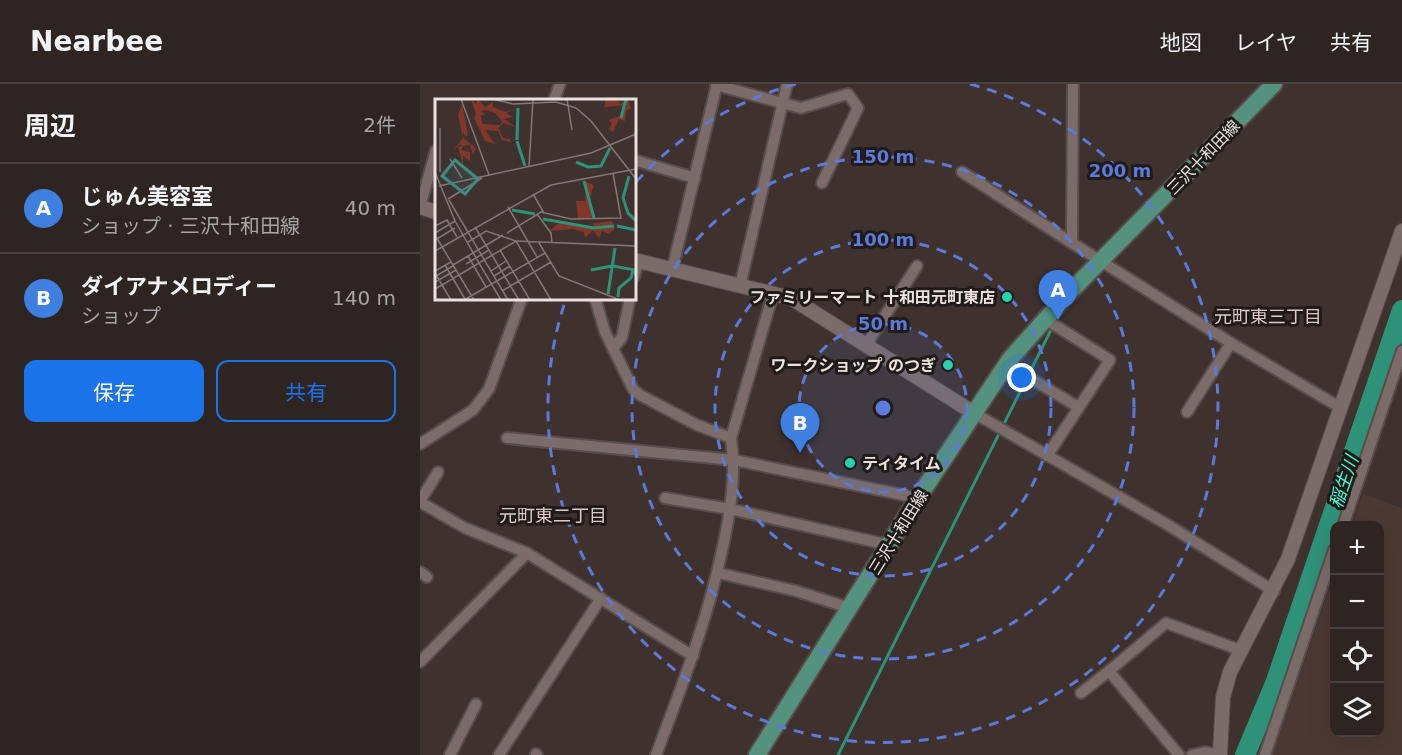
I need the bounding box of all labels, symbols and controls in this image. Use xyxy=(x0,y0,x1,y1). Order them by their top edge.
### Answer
text: Nearbee xyxy=(30,25,163,58)
text: 地図 xyxy=(1160,31,1202,55)
text: レイヤ xyxy=(1235,31,1297,55)
text: 共有 xyxy=(1330,31,1372,55)
inset map xyxy=(435,99,636,300)
text: 周辺 xyxy=(24,111,76,141)
text: 2件 xyxy=(363,113,396,137)
street label: 三沢十和田線 xyxy=(1163,116,1244,198)
text: 150 m xyxy=(852,146,914,167)
text: 200 m xyxy=(1089,160,1151,181)
text: じゅん美容室 xyxy=(81,184,213,209)
text: A xyxy=(36,196,51,220)
text: 40 m xyxy=(345,196,396,220)
text: ショップ · 三沢十和田線 xyxy=(81,214,300,238)
text: 100 m xyxy=(852,229,914,250)
pin: A xyxy=(1038,270,1078,320)
text: ダイアナメロディー xyxy=(81,274,277,299)
text: B xyxy=(36,286,51,310)
text: 140 m xyxy=(332,286,396,310)
place label: ファミリーマート 十和田元町東店 xyxy=(749,288,995,307)
marker: ファミリーマート 十和田元町東店 xyxy=(1000,290,1014,304)
text: ショップ xyxy=(81,304,161,328)
district label: 元町東三丁目 xyxy=(1214,306,1322,327)
text: 50 m xyxy=(858,313,908,334)
place label: ワークショップ のつぎ xyxy=(770,356,936,375)
marker: ワークショップ のつぎ xyxy=(941,358,955,372)
button: 保存 xyxy=(24,360,204,422)
button: 共有 xyxy=(216,360,396,422)
your location xyxy=(1007,363,1036,392)
centre of rings xyxy=(873,398,893,418)
pin: B xyxy=(780,404,820,453)
water label: 稲生川 xyxy=(1325,451,1363,511)
place label: ティタイム xyxy=(862,454,941,473)
marker: ティタイム xyxy=(843,456,857,470)
street label: 三沢十和田線 xyxy=(865,487,932,578)
district label: 元町東二丁目 xyxy=(499,505,607,526)
map controls xyxy=(1330,521,1384,737)
button: + xyxy=(1330,521,1384,575)
button: − xyxy=(1330,575,1384,629)
button: locate xyxy=(1330,629,1384,683)
button: layers xyxy=(1330,683,1384,737)

